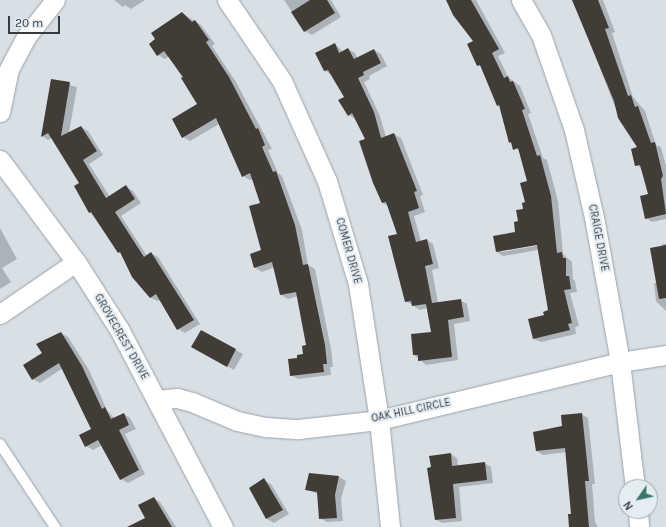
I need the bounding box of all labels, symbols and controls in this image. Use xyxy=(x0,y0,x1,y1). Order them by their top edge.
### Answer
scale bar xyxy=(10,8,62,34)
text: 20 m xyxy=(15,16,43,30)
street label: CRAIGE DRIVE xyxy=(585,203,611,273)
street label: COMER DRIVE xyxy=(332,216,364,286)
street label: GROVECREST DRIVE xyxy=(91,292,151,382)
street label: OAK HILL CIRCLE xyxy=(370,396,452,426)
north arrow xyxy=(618,479,658,519)
text: N xyxy=(621,499,636,512)

